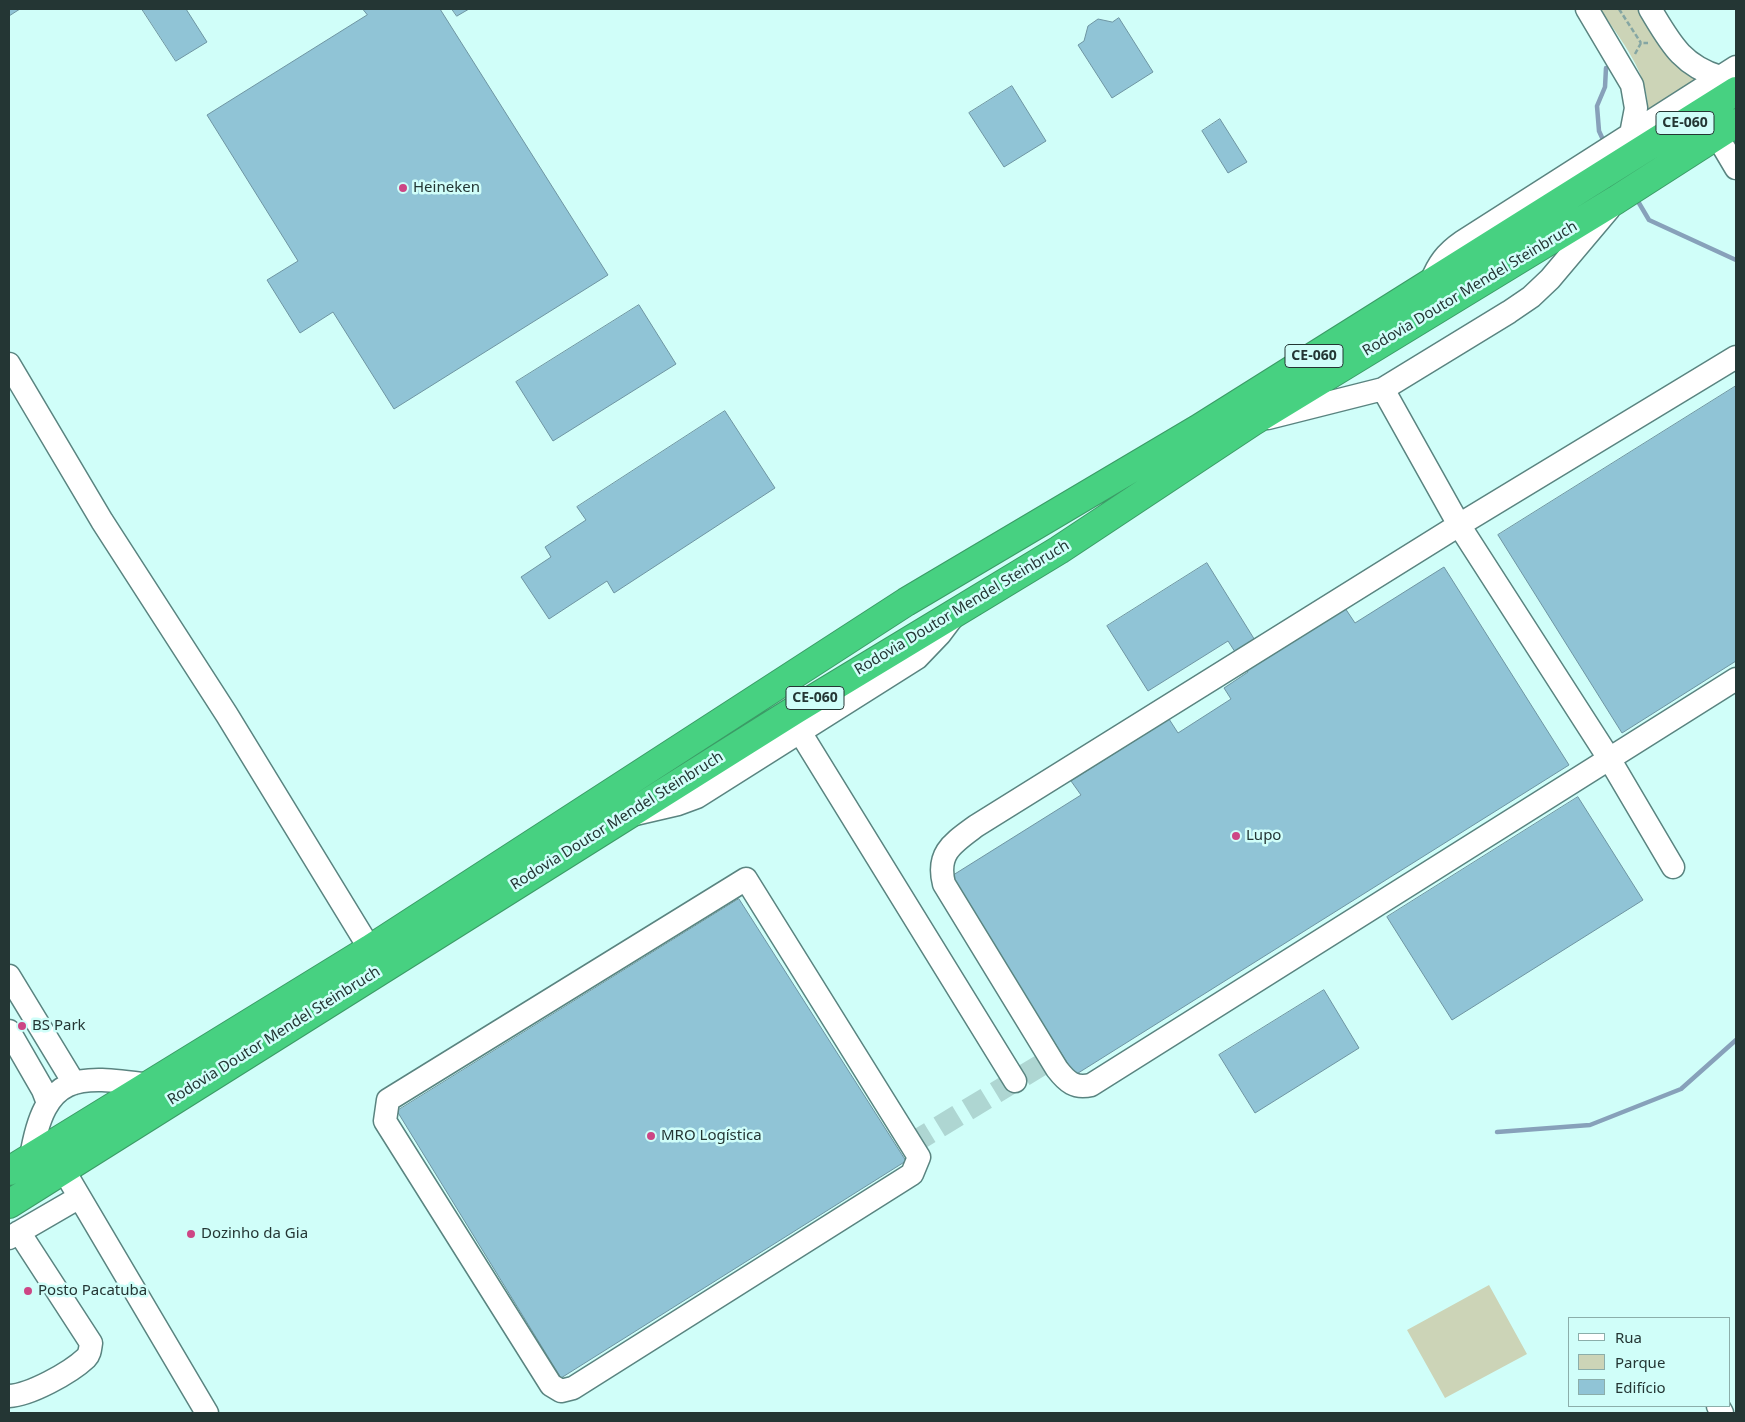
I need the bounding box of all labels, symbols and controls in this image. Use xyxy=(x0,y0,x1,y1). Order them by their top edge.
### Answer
road number: CE-060 xyxy=(1656,112,1714,134)
place label: Heineken xyxy=(413,179,480,197)
marker: Heineken xyxy=(397,182,409,194)
street label: Rodovia Doutor Mendel Steinbruch xyxy=(1359,218,1581,360)
road number: CE-060 xyxy=(1285,344,1343,368)
street label: Rodovia Doutor Mendel Steinbruch xyxy=(851,537,1073,679)
road number: CE-060 xyxy=(786,686,844,710)
street label: Rodovia Doutor Mendel Steinbruch xyxy=(507,748,727,894)
place label: Lupo xyxy=(1246,827,1281,845)
marker: Lupo xyxy=(1230,830,1242,842)
street label: Rodovia Doutor Mendel Steinbruch xyxy=(164,963,384,1109)
place label: BS Park xyxy=(32,1017,86,1035)
marker: BS Park xyxy=(16,1020,28,1032)
place label: MRO Logística xyxy=(661,1127,762,1145)
marker: MRO Logística xyxy=(645,1130,657,1142)
place label: Dozinho da Gia xyxy=(201,1225,308,1243)
marker: Dozinho da Gia xyxy=(185,1228,197,1240)
place label: Posto Pacatuba xyxy=(38,1282,147,1300)
marker: Posto Pacatuba xyxy=(22,1285,34,1297)
legend xyxy=(1568,1317,1730,1407)
text: Rua xyxy=(1615,1327,1642,1347)
text: Parque xyxy=(1615,1352,1665,1372)
text: Edifício xyxy=(1615,1377,1666,1397)

